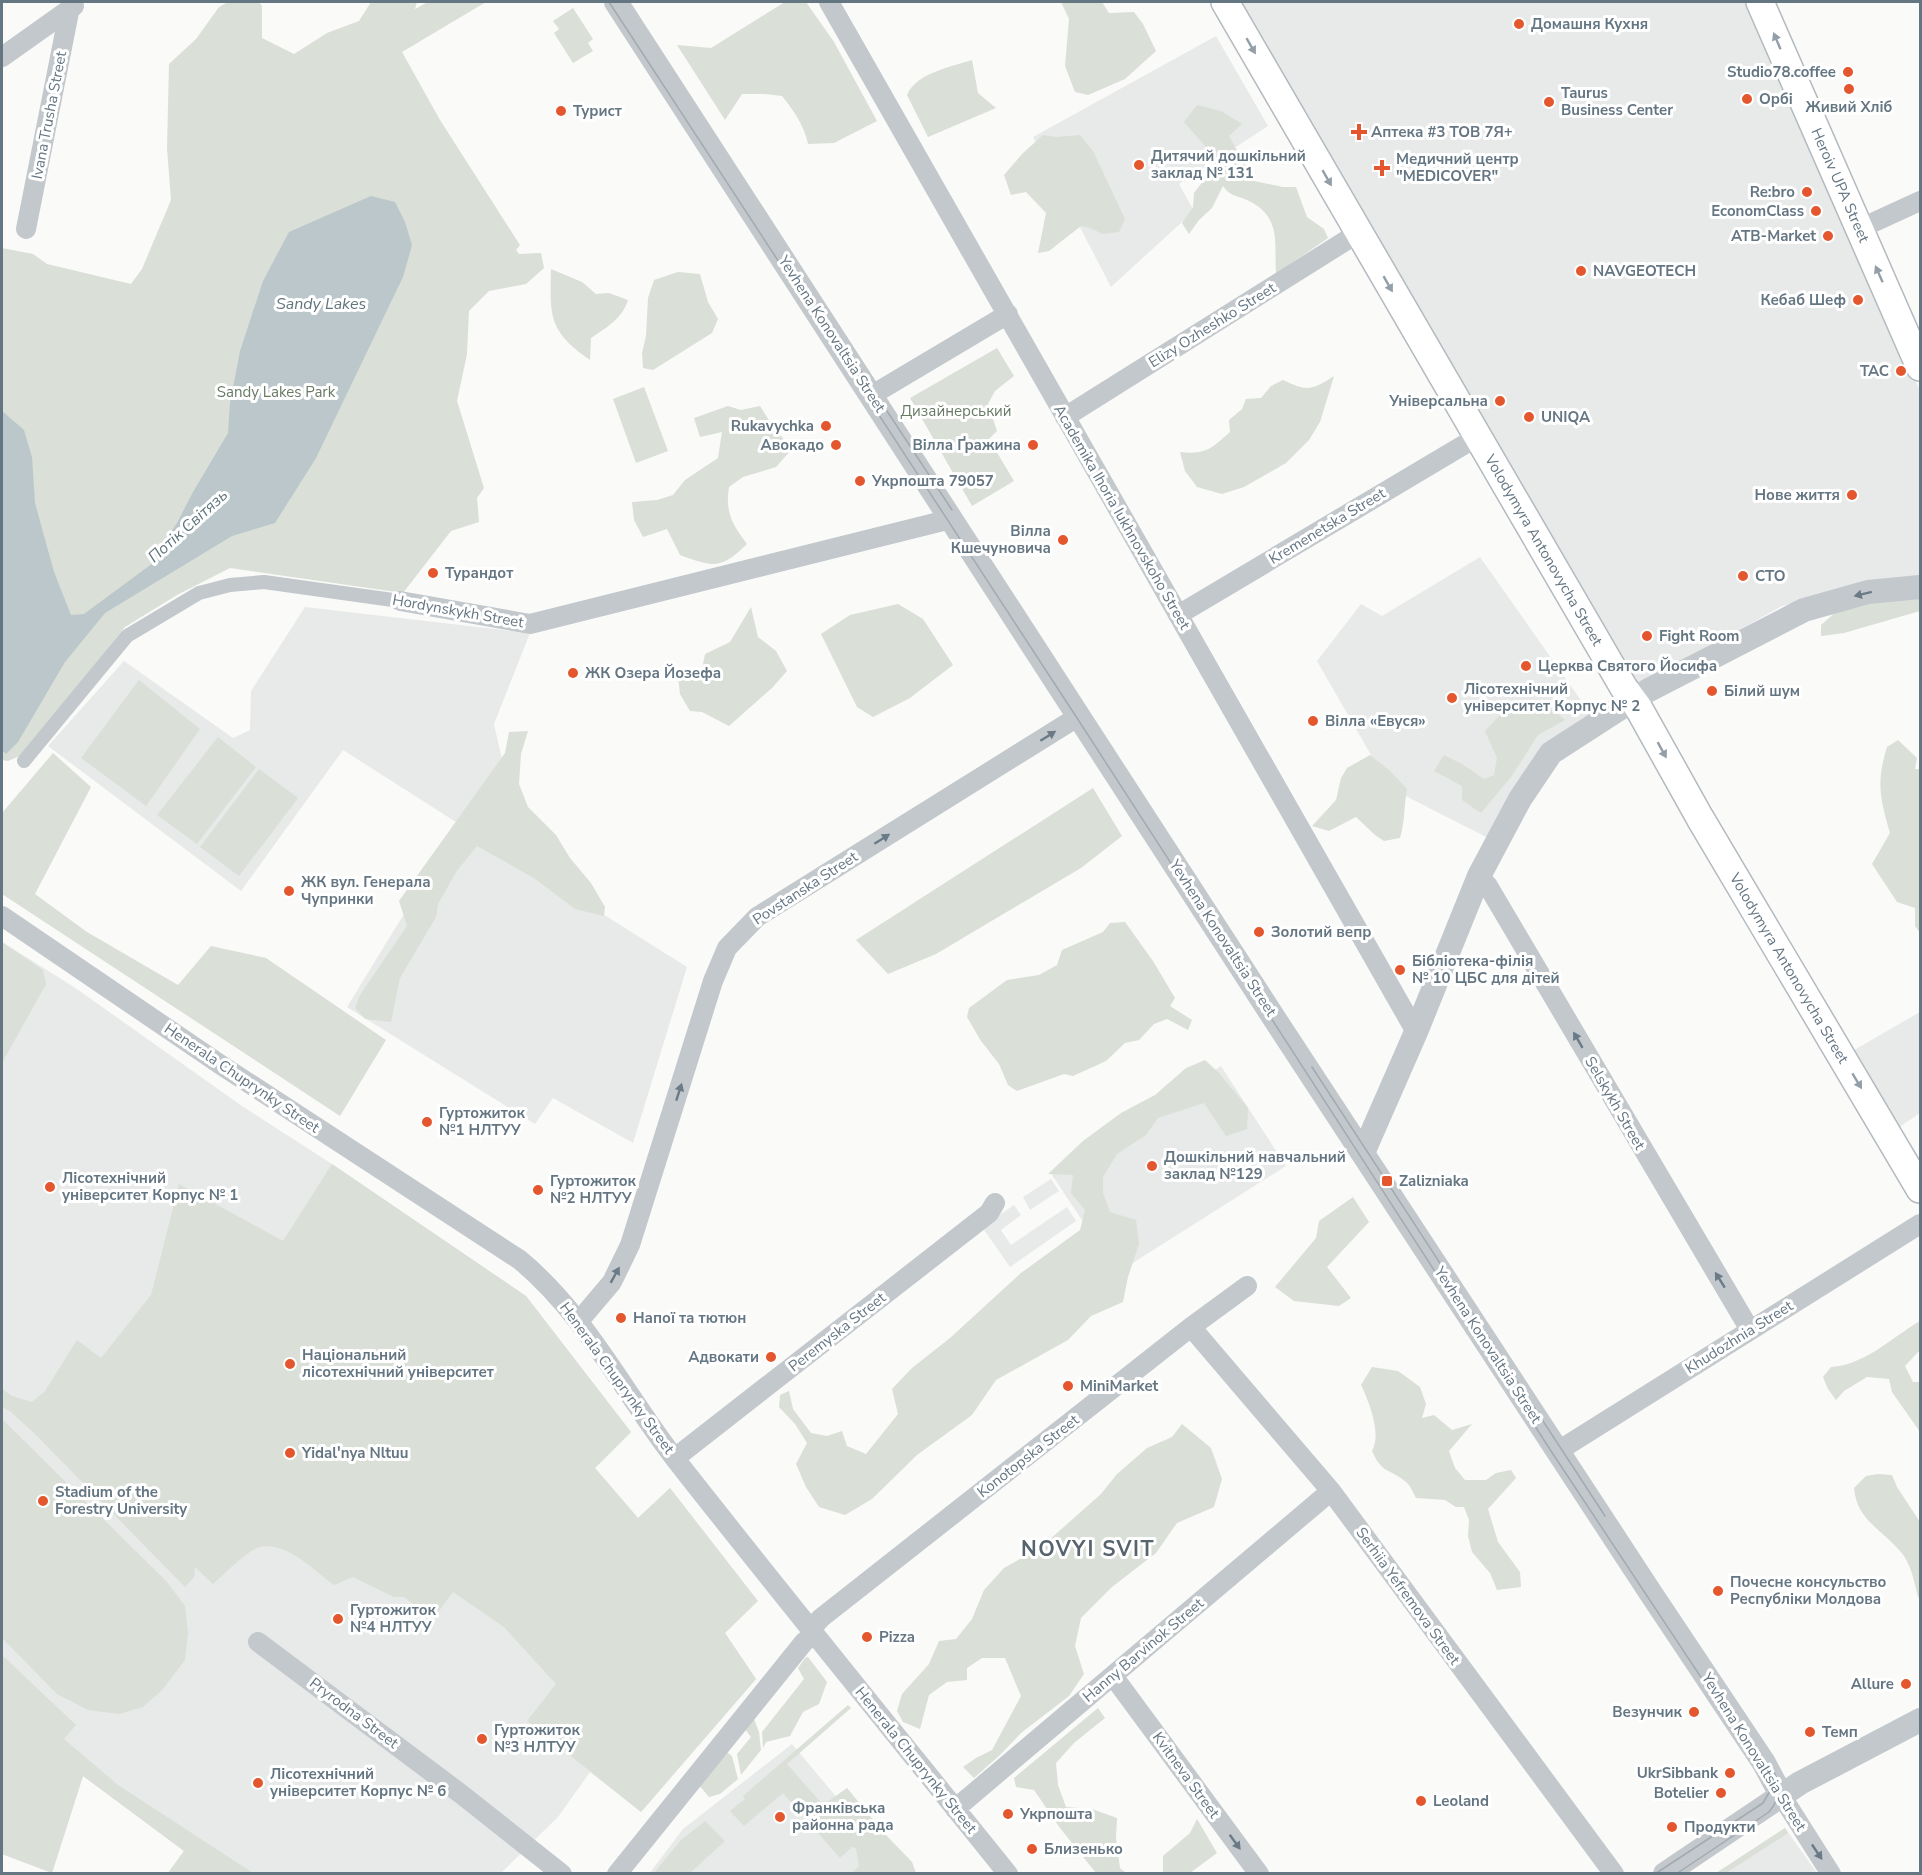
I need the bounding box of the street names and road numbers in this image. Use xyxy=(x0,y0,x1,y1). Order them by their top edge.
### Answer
street label: Ivana Trusha Street xyxy=(27,49,71,181)
street label: Heroiv UPA Street xyxy=(1806,125,1874,246)
street label: Yevhena Konovaltsia Street xyxy=(773,251,891,417)
street label: Elizy Ozheshko Street xyxy=(1145,277,1280,372)
street label: Academika Ihoria Iukhnovskoho Street xyxy=(1049,401,1195,634)
street label: Volodymyra Antonovycha Street xyxy=(1480,450,1608,650)
street label: Kremenetska Street xyxy=(1265,483,1390,569)
street label: Hordynskykh Street xyxy=(391,590,526,633)
street label: Povstanska Street xyxy=(749,846,862,929)
street label: Yevhena Konovaltsia Street xyxy=(1164,855,1282,1021)
street label: Volodymyra Antonovycha Street xyxy=(1724,868,1854,1068)
street label: Henerala Chuprynky Street xyxy=(161,1019,324,1138)
street label: Selskykh Street xyxy=(1580,1053,1650,1154)
street label: Yevhena Konovaltsia Street xyxy=(1429,1262,1547,1428)
street label: Peremyska Street xyxy=(784,1287,890,1376)
street label: Khudozhnia Street xyxy=(1681,1295,1797,1378)
street label: Henerala Chuprynky Street xyxy=(555,1298,679,1458)
street label: Konotopska Street xyxy=(973,1410,1084,1502)
street label: Serhiia Yefremova Street xyxy=(1351,1523,1465,1669)
street label: Hanny Barvinok Street xyxy=(1078,1593,1208,1707)
street label: Yevhena Konovaltsia Street xyxy=(1697,1668,1811,1836)
street label: Pryrodna Street xyxy=(305,1673,403,1753)
street label: Henerala Chuprynky Street xyxy=(851,1683,982,1838)
street label: Kvitneva Street xyxy=(1148,1728,1225,1823)

